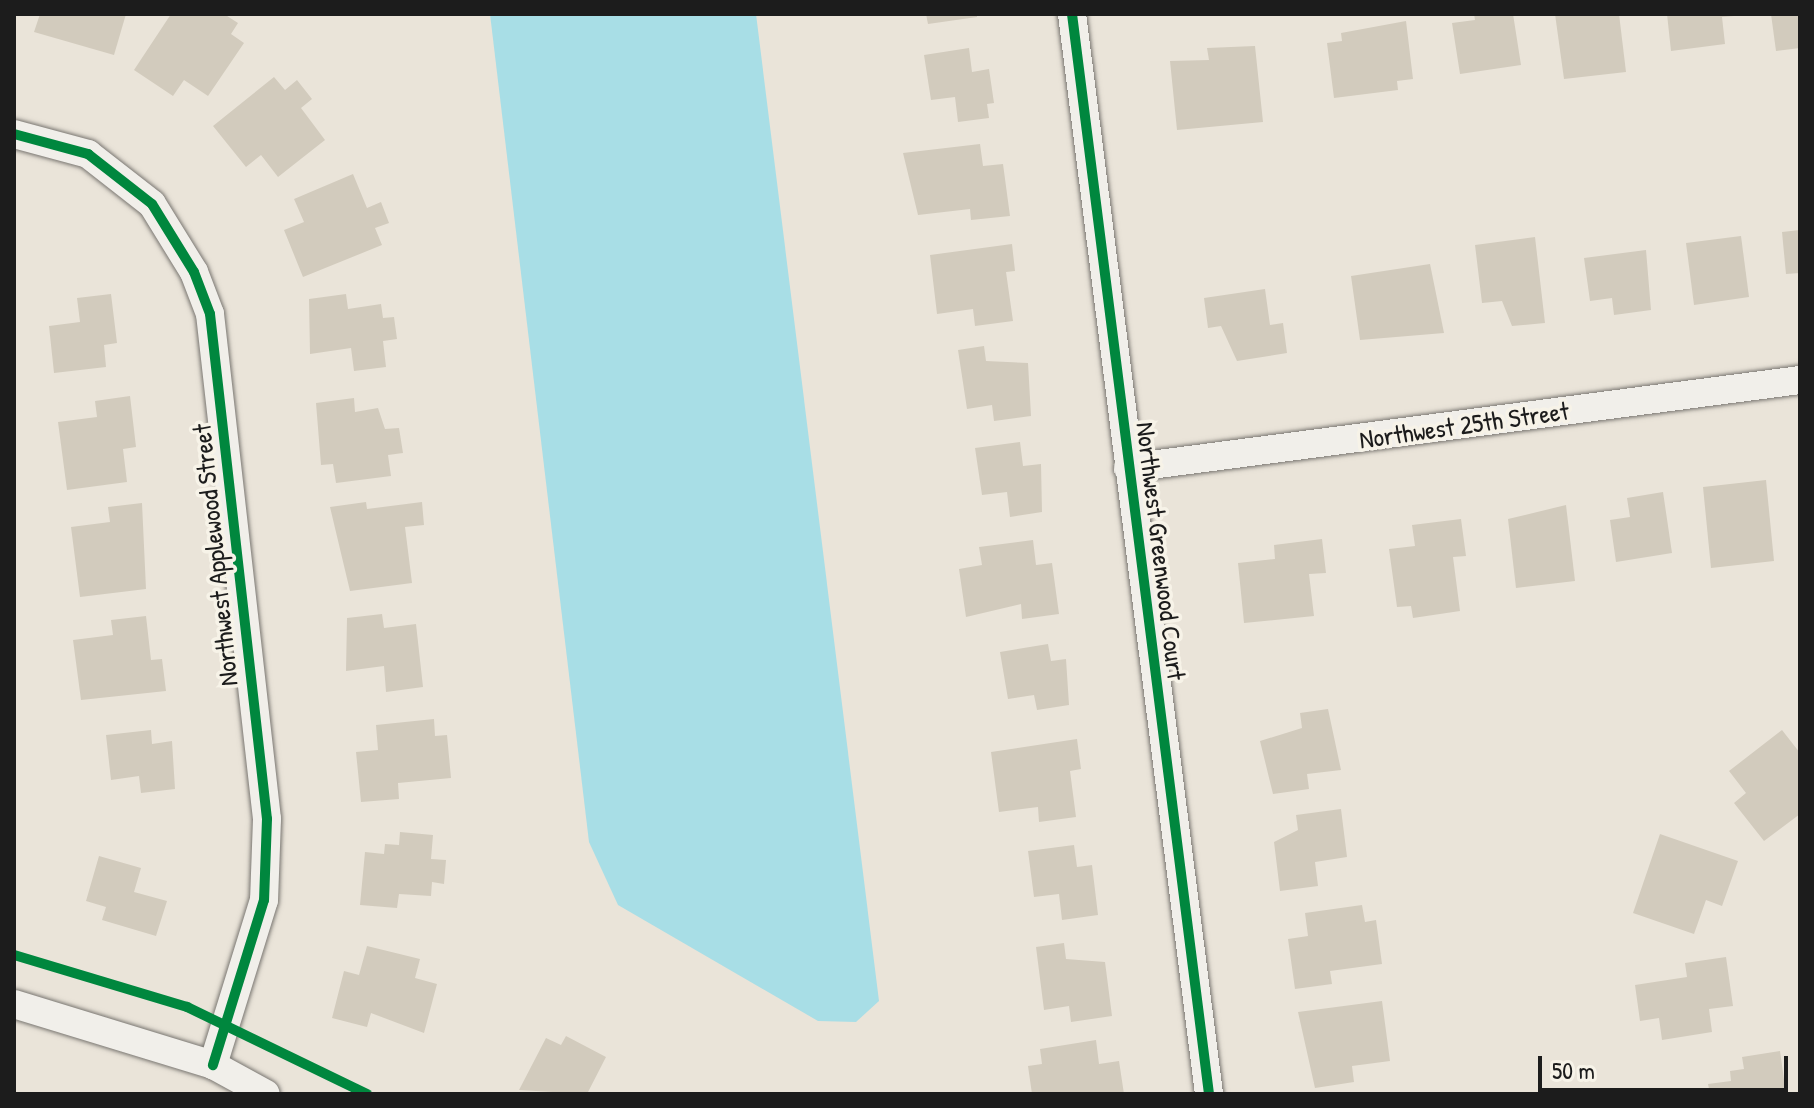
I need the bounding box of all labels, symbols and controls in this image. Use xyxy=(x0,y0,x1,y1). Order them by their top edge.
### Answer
street label: Northwest 25th Street xyxy=(1357,395,1571,455)
street label: Northwest Greenwood Court xyxy=(1130,420,1192,682)
street label: Northwest Applewood Street xyxy=(186,422,244,688)
scale bar xyxy=(1542,1040,1792,1090)
text: 50 m xyxy=(1552,1054,1595,1086)

